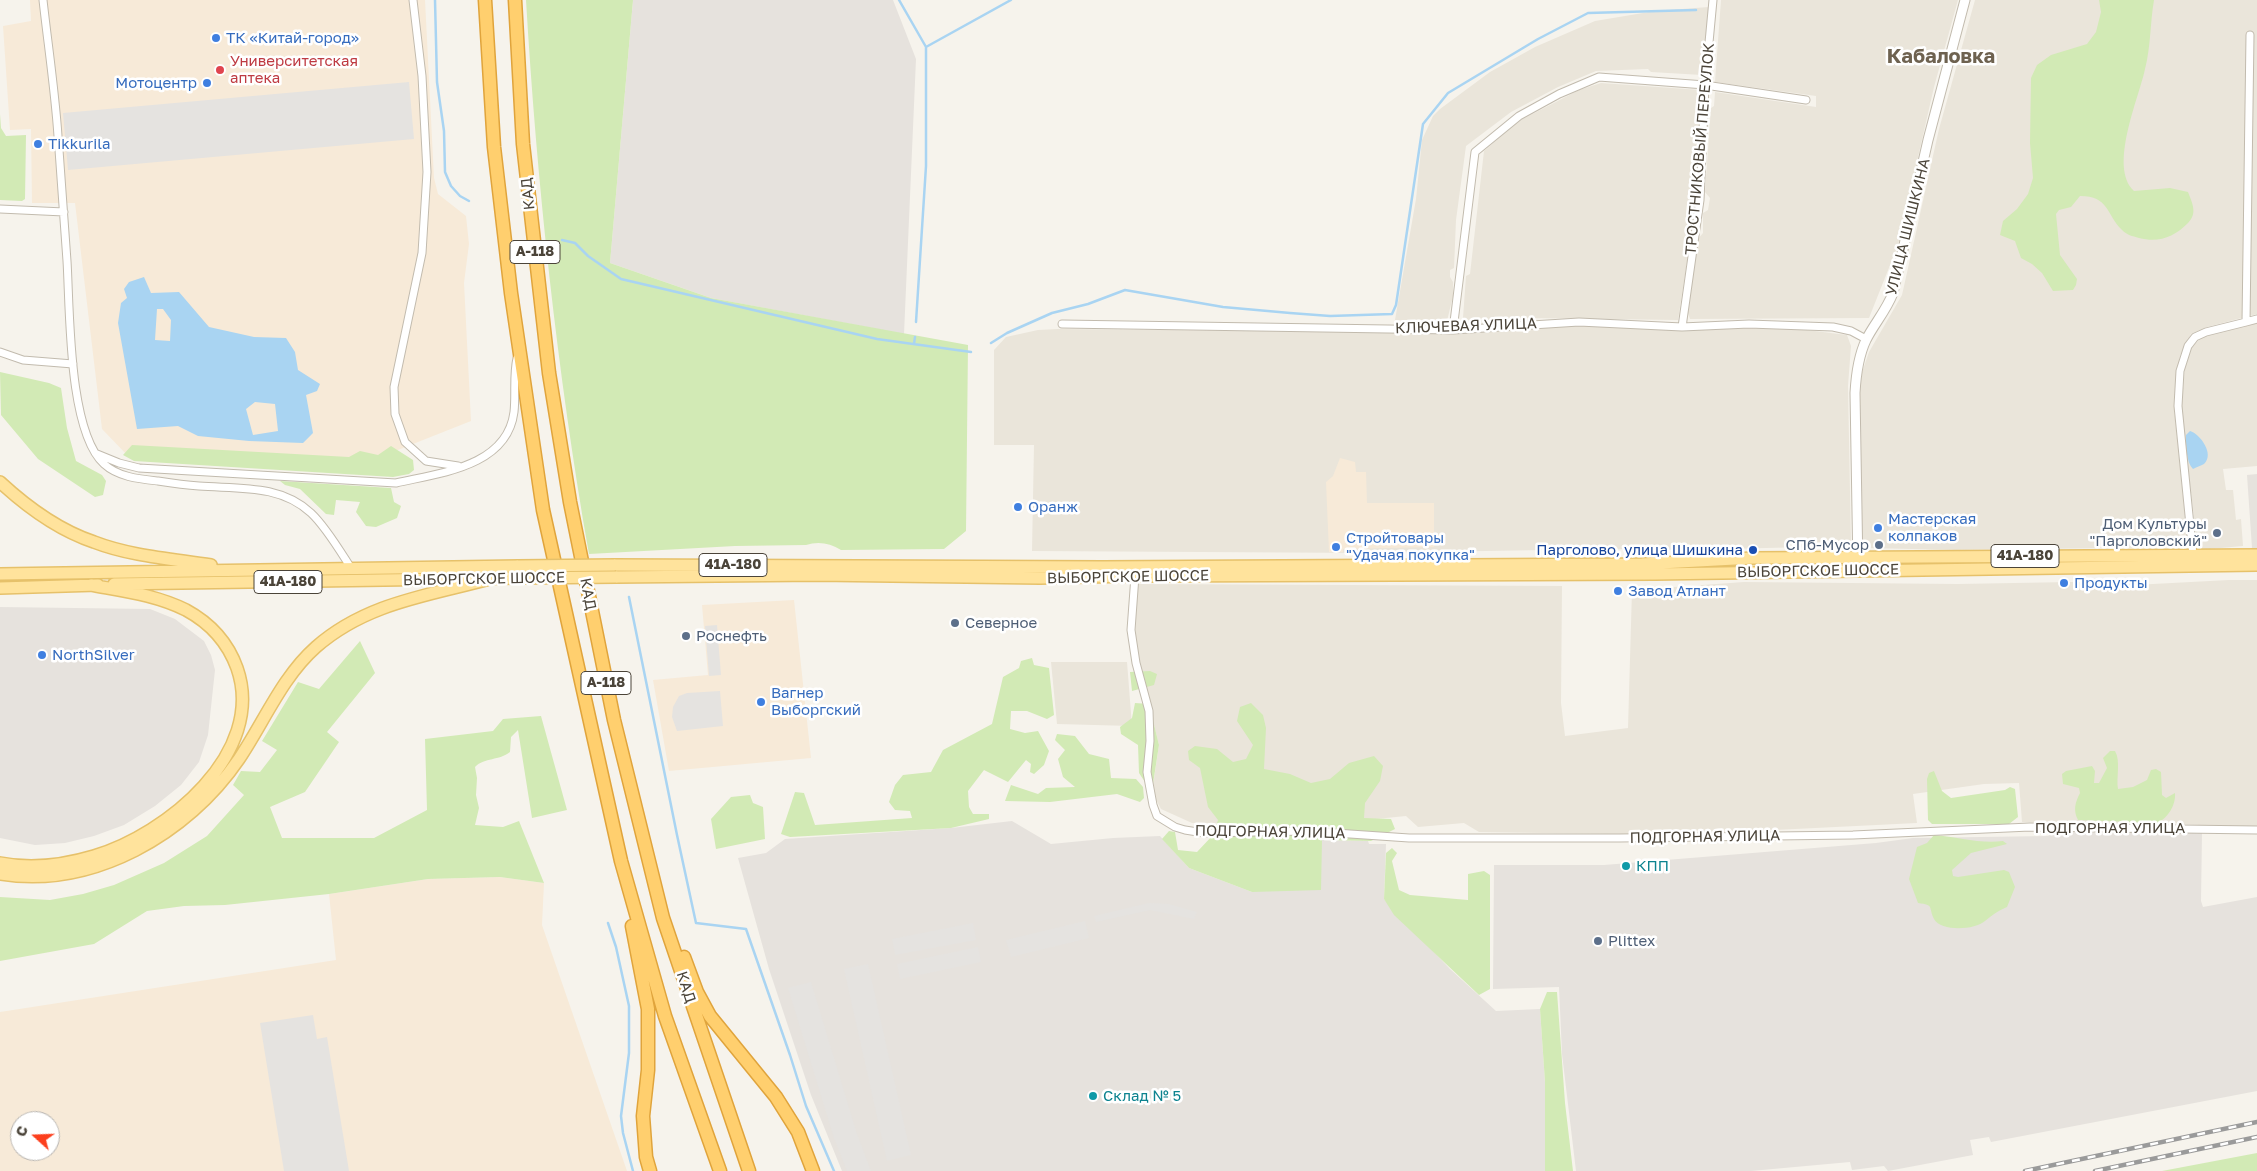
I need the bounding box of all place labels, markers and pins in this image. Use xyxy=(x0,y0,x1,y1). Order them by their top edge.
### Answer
place label: ТК «Китай-город» xyxy=(226,29,359,47)
marker: ТК «Китай-город» xyxy=(210,32,222,44)
place label: Университетская аптека xyxy=(230,52,358,87)
marker: Университетская аптека xyxy=(214,64,226,76)
place label: Мотоцентр xyxy=(115,74,197,92)
marker: Мотоцентр xyxy=(201,77,213,89)
place label: Tikkurila xyxy=(48,135,110,153)
marker: Tikkurila xyxy=(32,138,44,150)
place label: Оранж xyxy=(1028,498,1078,516)
marker: Оранж xyxy=(1012,501,1024,513)
place label: Мастерская колпаков xyxy=(1888,510,1976,545)
place label: Дом Культуры "Парголовский" xyxy=(2089,515,2207,550)
marker: Мастерская колпаков xyxy=(1872,522,1884,534)
marker: Дом Культуры "Парголовский" xyxy=(2211,527,2223,539)
place label: Cтройтовары "Удачая покупка" xyxy=(1346,529,1475,564)
place label: СПб-Мусор xyxy=(1786,536,1869,554)
marker: СПб-Мусор xyxy=(1873,539,1885,551)
marker: Cтройтовары "Удачая покупка" xyxy=(1330,541,1342,553)
place label: Парголово, улица Шишкина xyxy=(1536,541,1743,559)
marker: Парголово, улица Шишкина xyxy=(1747,544,1759,556)
place label: Продукты xyxy=(2074,574,2148,592)
marker: Продукты xyxy=(2058,577,2070,589)
place label: Завод Атлант xyxy=(1628,582,1726,600)
marker: Завод Атлант xyxy=(1612,585,1624,597)
place label: Северное xyxy=(965,614,1037,632)
marker: Северное xyxy=(949,617,961,629)
place label: Роснефть xyxy=(696,627,767,645)
marker: Роснефть xyxy=(680,630,692,642)
place label: NorthSilver xyxy=(52,646,135,664)
marker: NorthSilver xyxy=(36,649,48,661)
place label: Вагнер Выборгский xyxy=(771,684,861,719)
marker: Вагнер Выборгский xyxy=(755,696,767,708)
place label: КПП xyxy=(1636,857,1669,875)
marker: КПП xyxy=(1620,860,1632,872)
place label: Plittex xyxy=(1608,932,1655,950)
marker: Plittex xyxy=(1592,935,1604,947)
place label: Склад № 5 xyxy=(1103,1087,1181,1105)
marker: Склад № 5 xyxy=(1087,1090,1099,1102)

